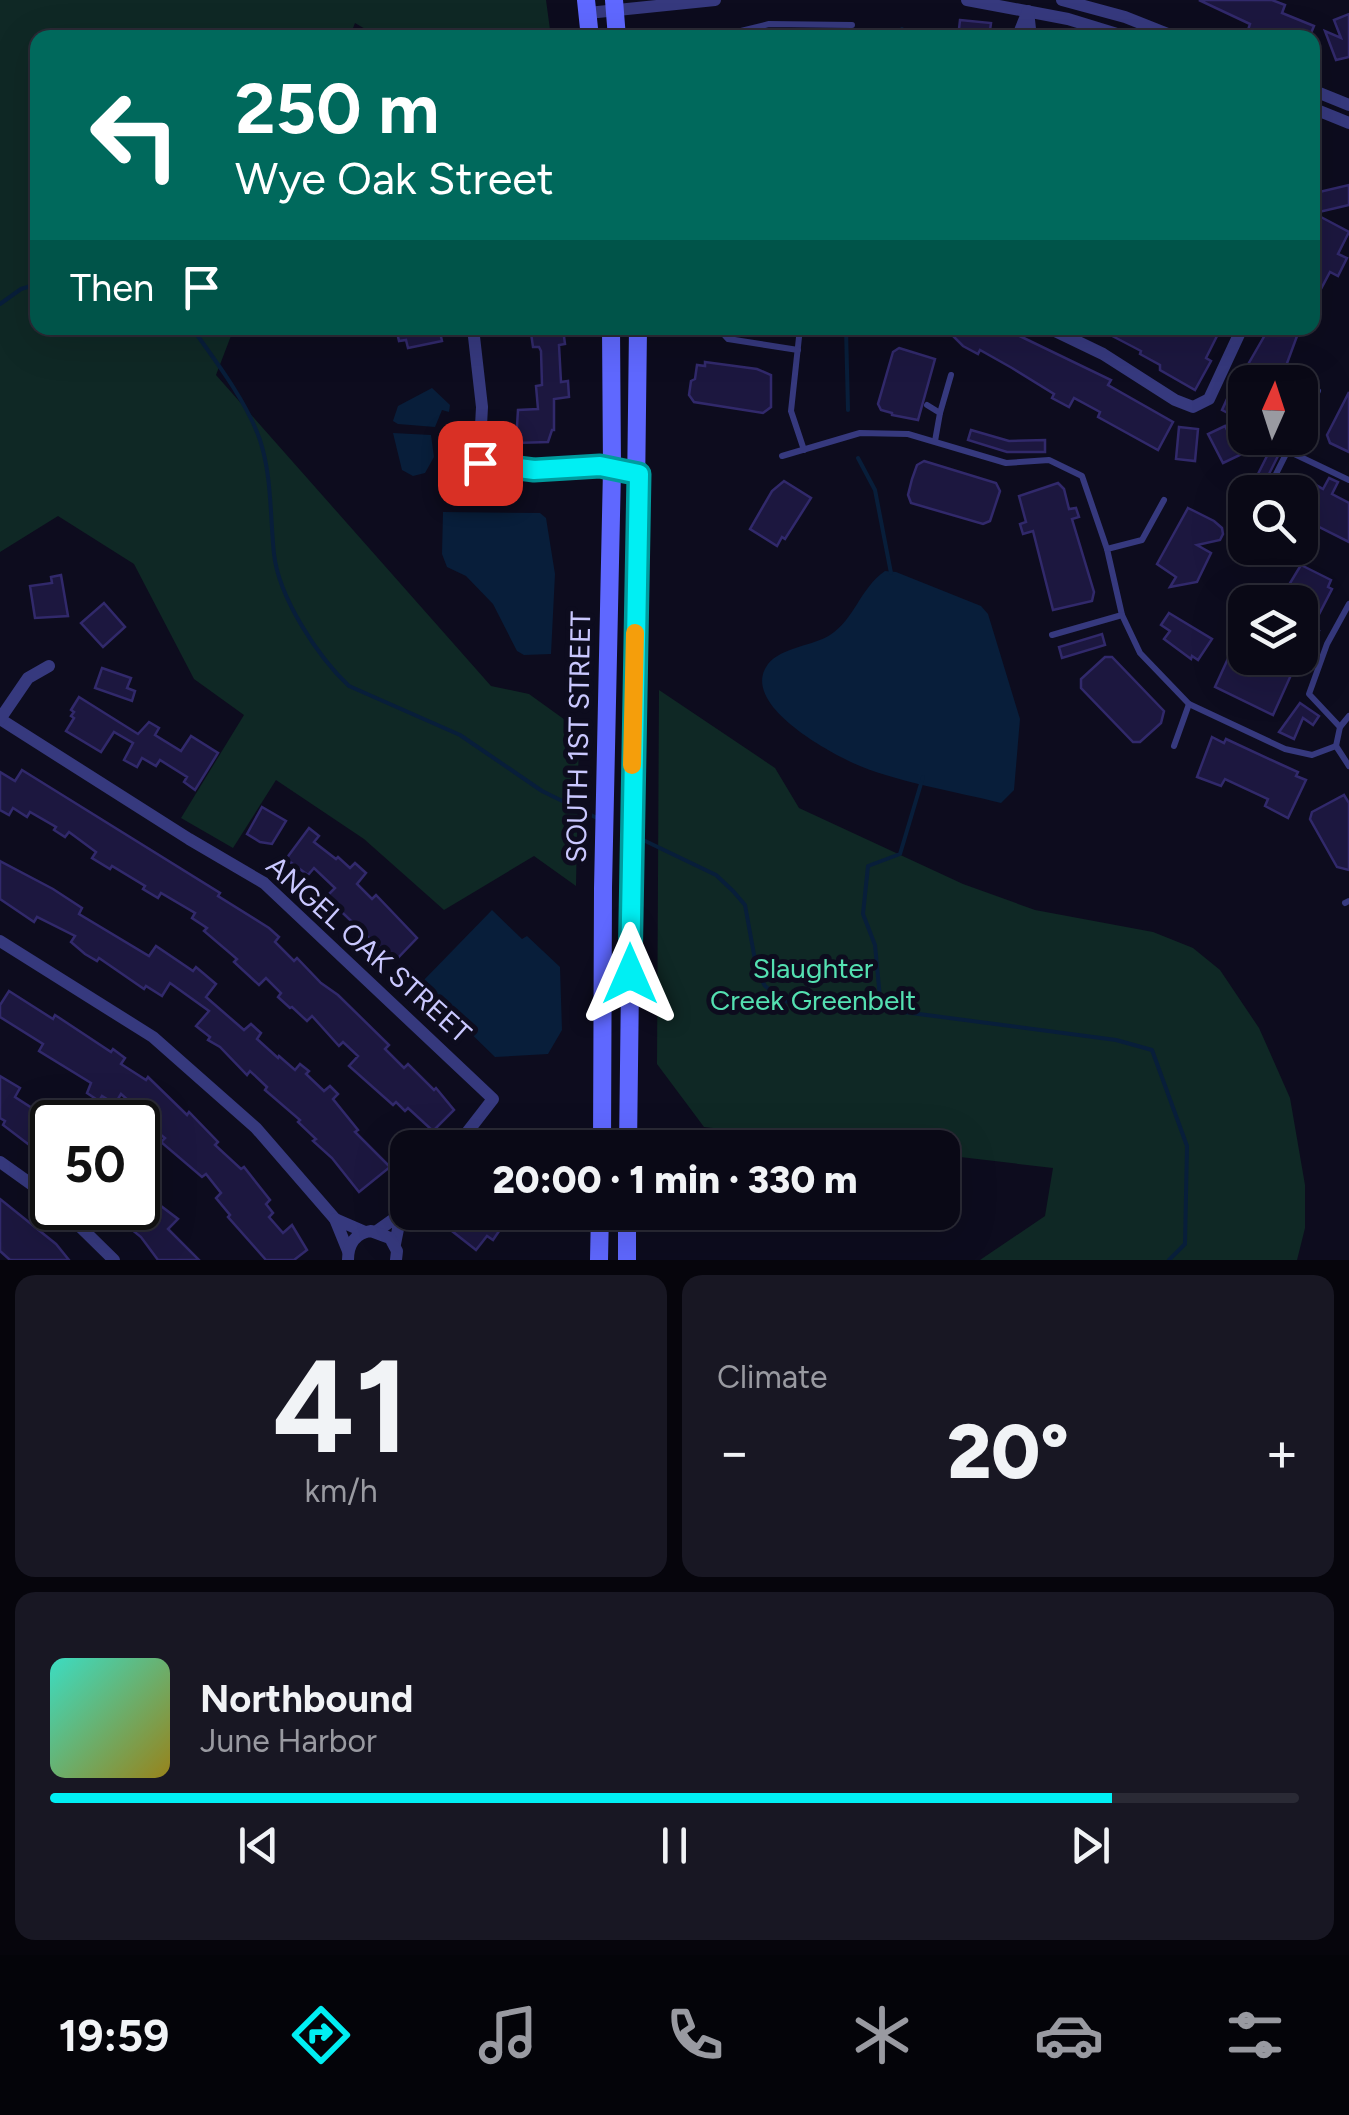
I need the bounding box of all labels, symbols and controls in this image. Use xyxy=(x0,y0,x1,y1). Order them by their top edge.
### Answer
text: 250 m xyxy=(235,66,439,151)
icon: left xyxy=(70,70,200,200)
text: Wye Oak Street xyxy=(235,151,554,205)
icon: arrive xyxy=(174,260,229,315)
text: Then xyxy=(70,265,154,311)
north arrow xyxy=(1228,365,1318,455)
map controls xyxy=(1228,365,1318,675)
pin xyxy=(438,421,523,506)
icon: arrive xyxy=(453,436,508,491)
button: search xyxy=(1228,475,1318,565)
button: layers xyxy=(1228,585,1318,675)
street label: SOUTH 1ST STREET xyxy=(559,610,597,863)
street label: ANGEL OAK STREET xyxy=(260,848,479,1050)
position arrow xyxy=(578,922,682,1026)
park label: Slaughter Creek Greenbelt xyxy=(710,951,916,1017)
speed limit sign: 50 xyxy=(30,1100,160,1230)
text: 20:00 · 1 min · 330 m xyxy=(492,1157,858,1203)
text: 41 xyxy=(272,1329,410,1485)
text: Climate xyxy=(717,1358,828,1396)
text: 20° xyxy=(947,1407,1069,1497)
text: − xyxy=(717,1419,751,1485)
text: + xyxy=(1265,1419,1299,1485)
text: km/h xyxy=(304,1472,378,1510)
text: Northbound xyxy=(200,1676,413,1722)
text: June Harbor xyxy=(200,1722,377,1760)
icon: previous xyxy=(231,1818,286,1873)
icon: pause xyxy=(647,1818,702,1873)
icon: next xyxy=(1063,1818,1118,1873)
icon: directions xyxy=(286,2000,356,2070)
icon: music xyxy=(473,2000,543,2070)
icon: phone xyxy=(660,2000,730,2070)
icon: climate xyxy=(847,2000,917,2070)
icon: car xyxy=(1034,2000,1104,2070)
icon: filters xyxy=(1220,2000,1290,2070)
text: 19:59 xyxy=(58,2008,169,2062)

